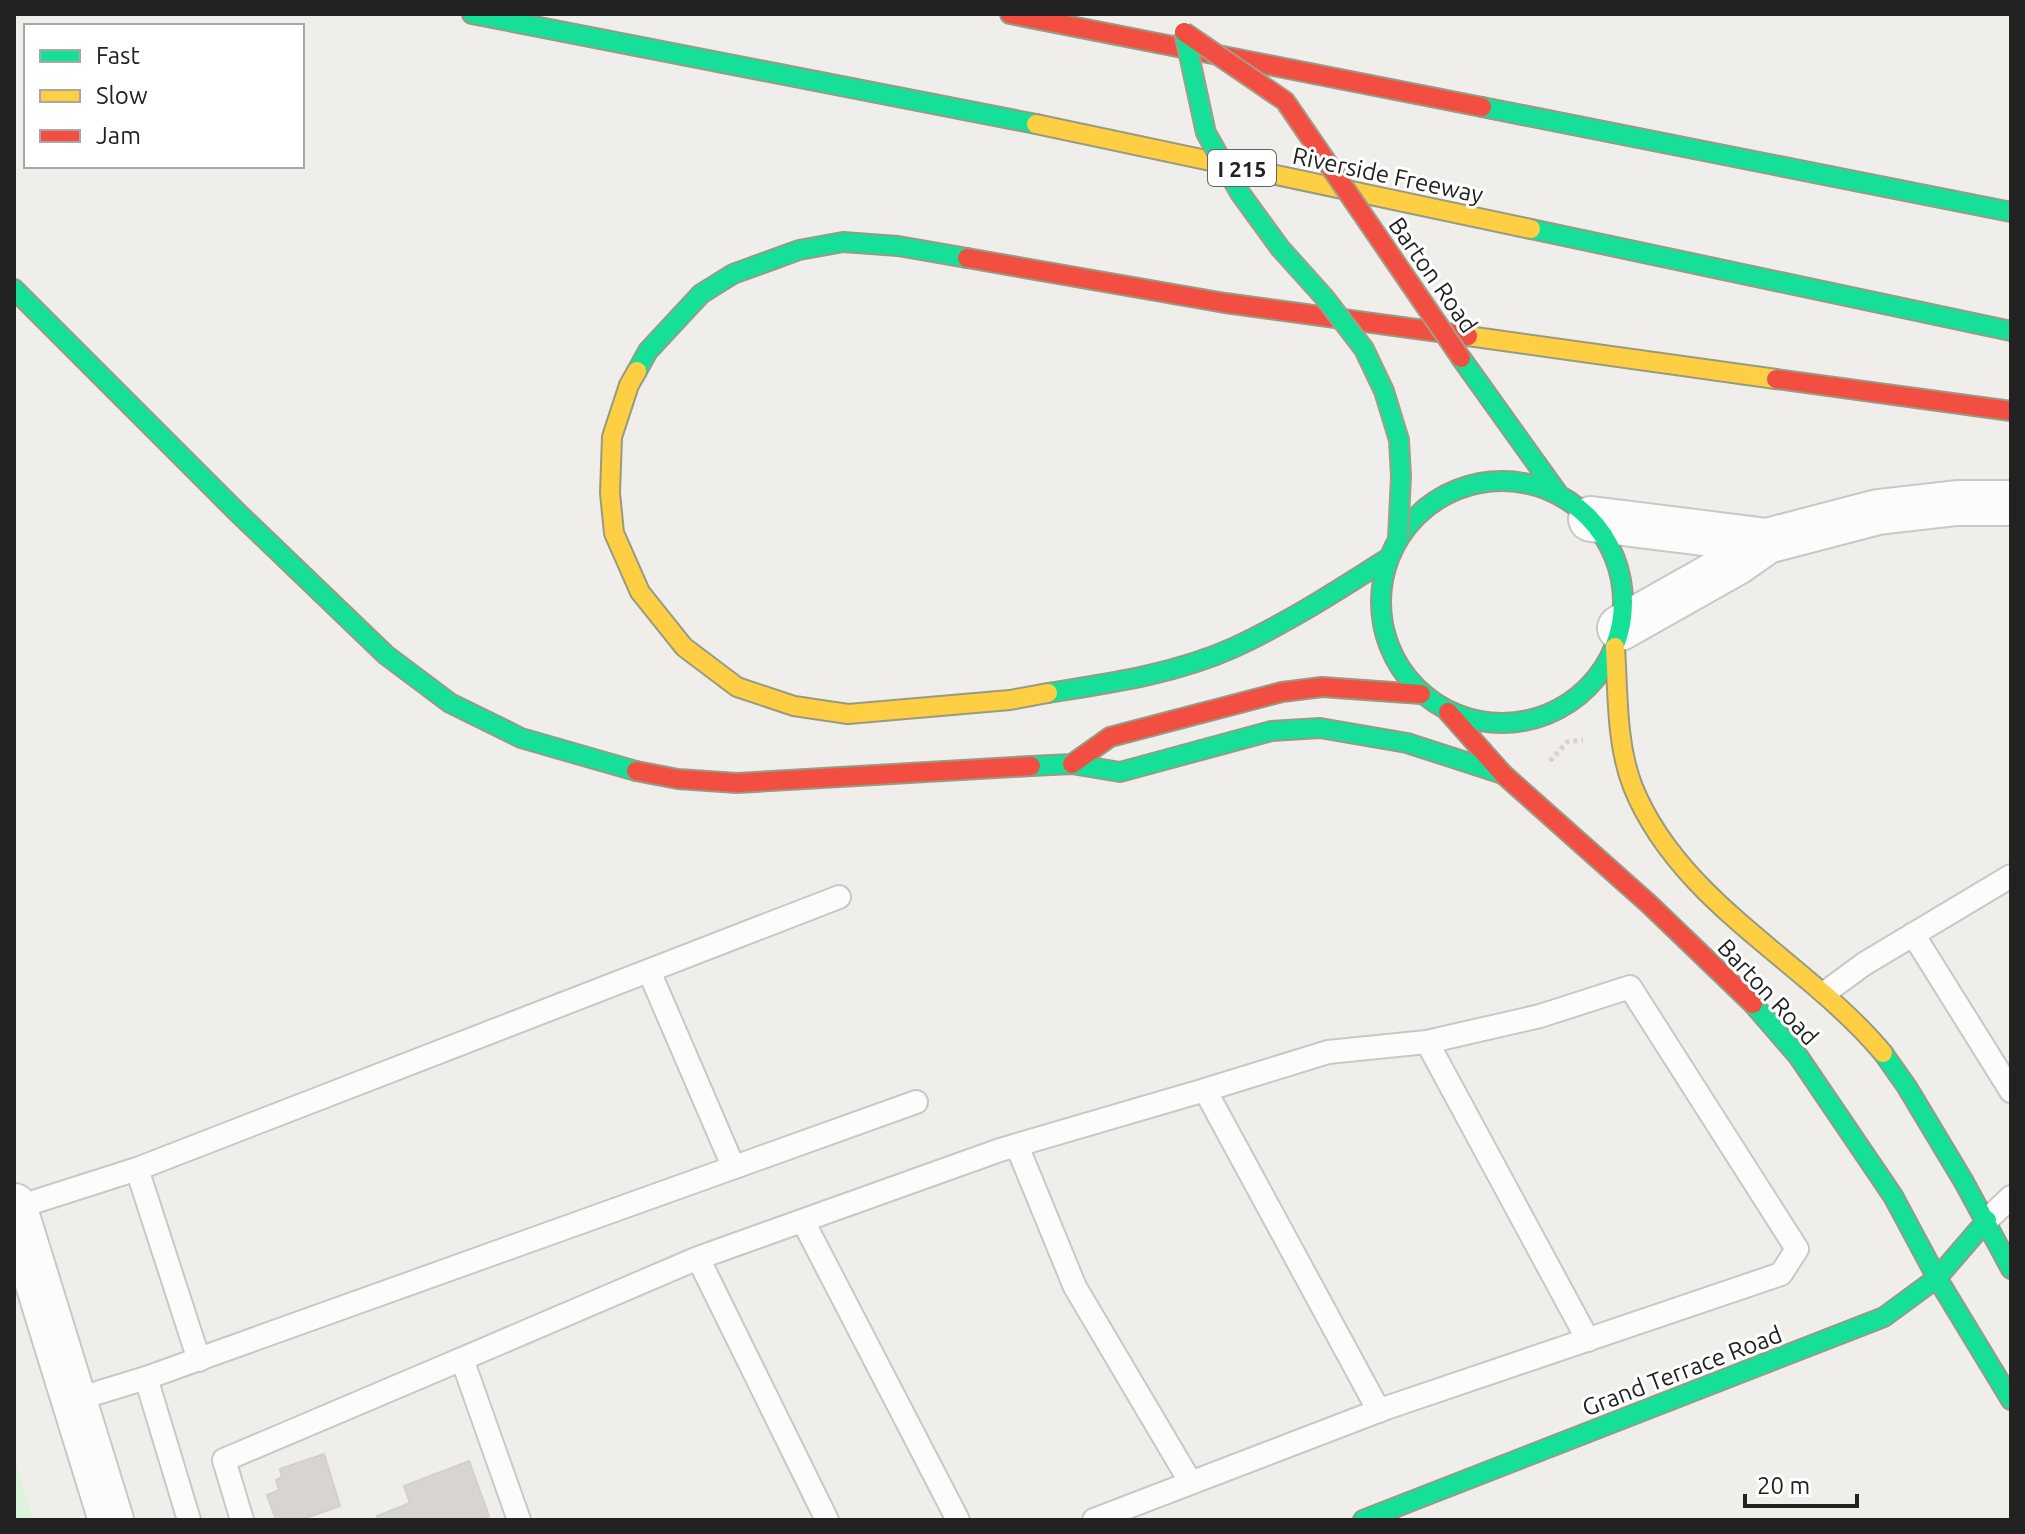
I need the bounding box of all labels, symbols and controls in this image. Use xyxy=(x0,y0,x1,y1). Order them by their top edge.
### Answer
legend xyxy=(24,24,304,168)
text: Fast xyxy=(96,42,140,69)
text: Slow xyxy=(96,82,148,109)
text: Jam xyxy=(96,122,141,149)
street label: Riverside Freeway xyxy=(1290,142,1486,208)
road number: I 215 xyxy=(1208,150,1276,186)
street label: Barton Road xyxy=(1383,212,1483,338)
street label: Barton Road xyxy=(1712,934,1824,1050)
street label: Grand Terrace Road xyxy=(1578,1320,1786,1422)
scale bar xyxy=(1745,1458,1857,1508)
text: 20 m xyxy=(1757,1472,1810,1499)

